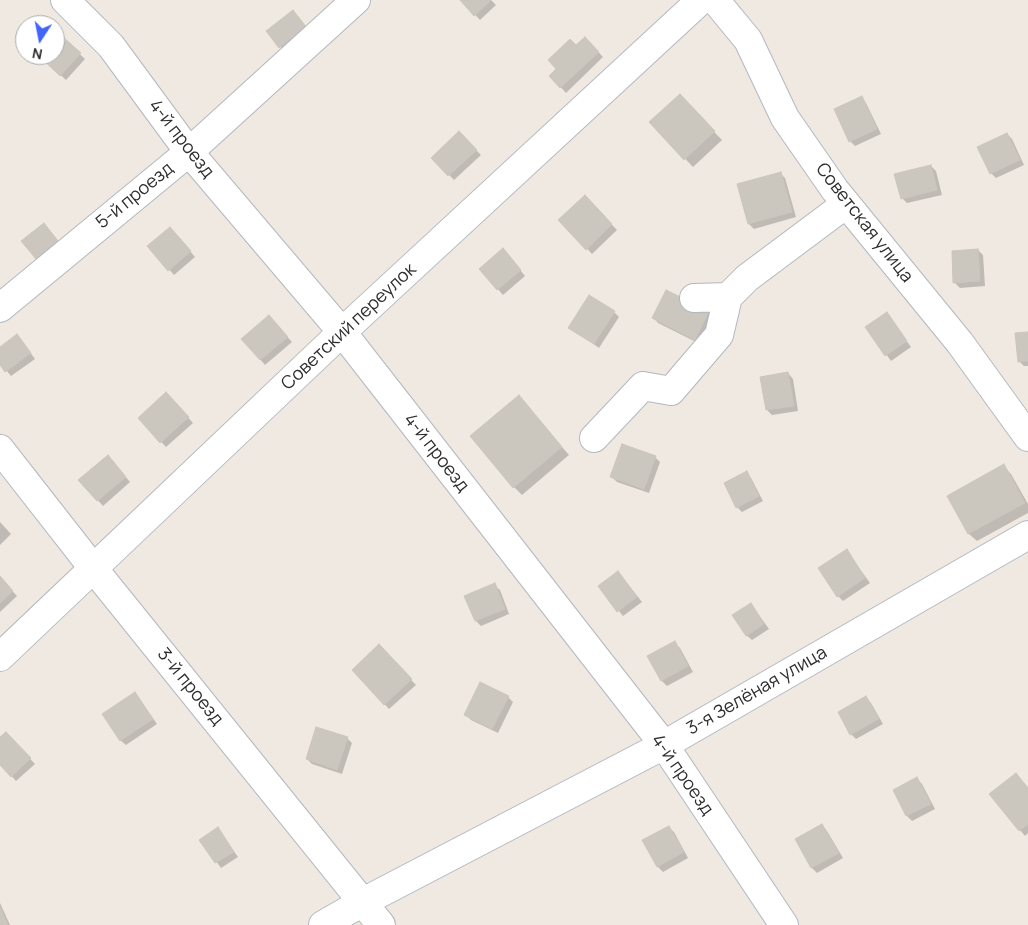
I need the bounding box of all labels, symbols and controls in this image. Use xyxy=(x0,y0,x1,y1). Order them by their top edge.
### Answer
north arrow xyxy=(15,15,65,65)
text: N xyxy=(30,44,44,65)
street label: 4-й проезд xyxy=(144,95,218,183)
street label: 5-й проезд xyxy=(92,158,178,234)
street label: Советская улица xyxy=(811,159,917,287)
street label: Советский переулок xyxy=(277,259,421,395)
street label: 4-й проезд xyxy=(399,409,473,497)
street label: 3-я Зелёная улица xyxy=(683,642,831,740)
street label: 3-й проезд xyxy=(152,644,228,730)
street label: 4-й проезд xyxy=(646,730,718,820)

